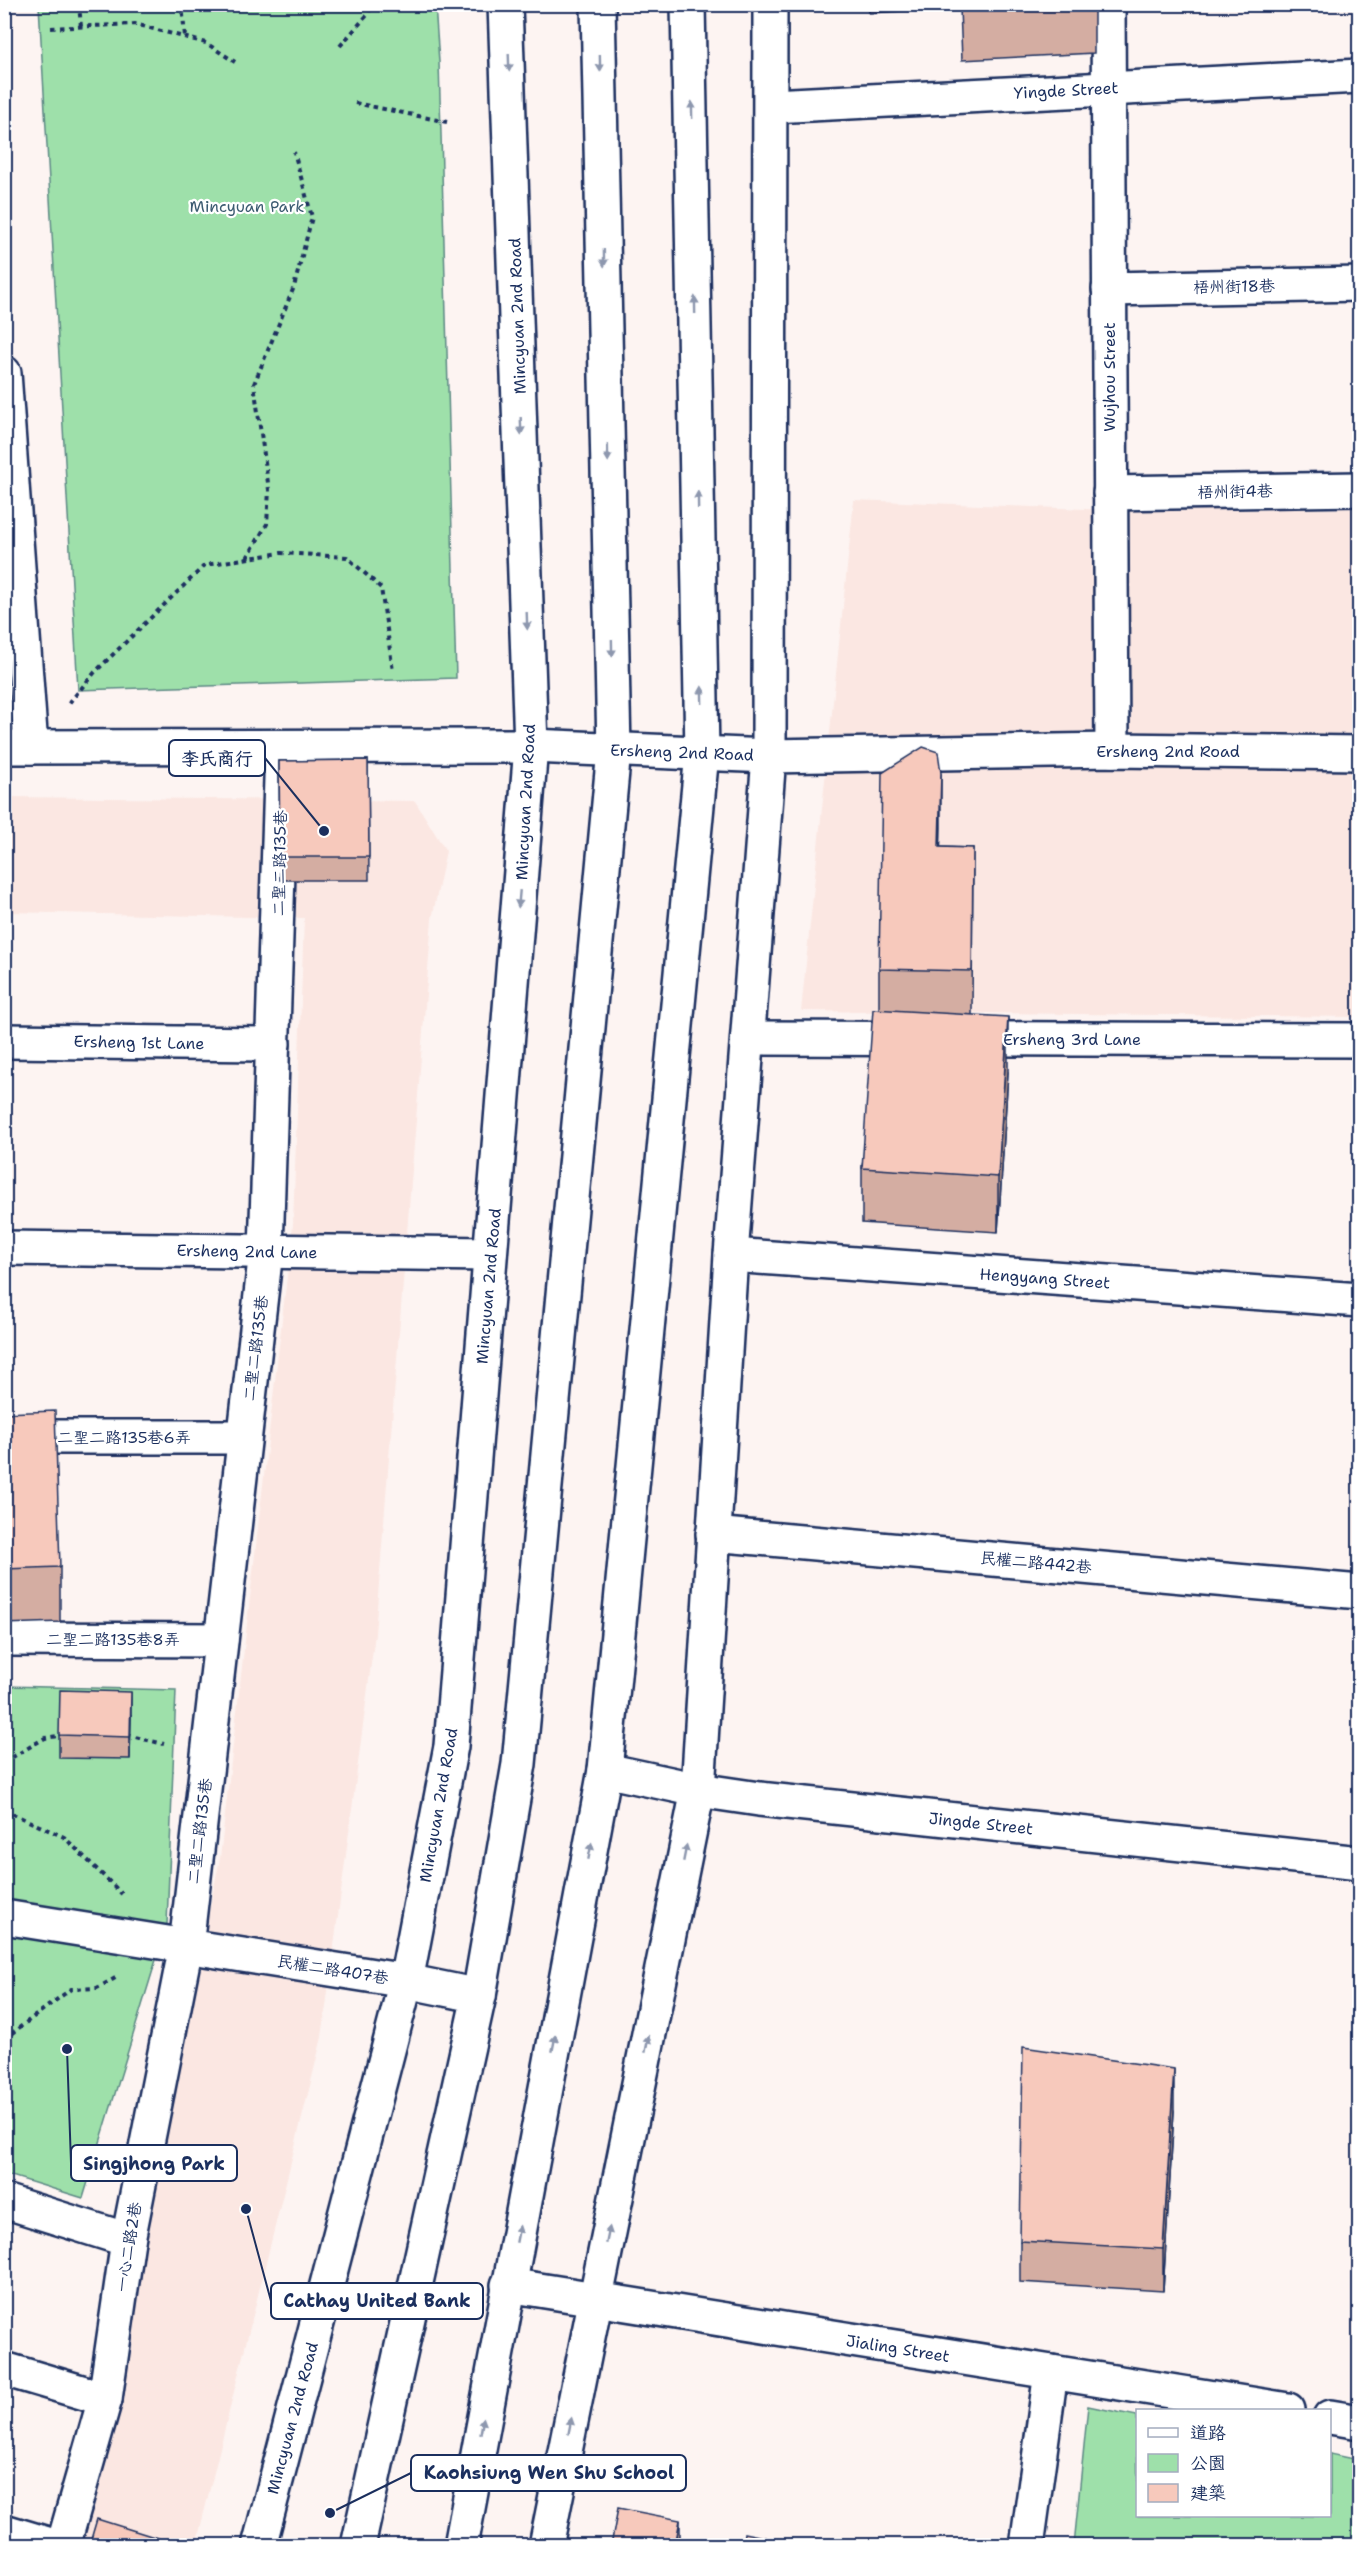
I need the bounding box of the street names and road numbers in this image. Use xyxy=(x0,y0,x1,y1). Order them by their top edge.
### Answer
street label: Yingde Street xyxy=(1013,77,1119,104)
street label: Mincyuan 2nd Road xyxy=(504,237,531,395)
street label: 梧州街18巷 xyxy=(1193,275,1275,298)
street label: Wujhou Street xyxy=(1099,322,1120,432)
street label: 梧州街4巷 xyxy=(1197,480,1273,503)
street label: Mincyuan 2nd Road xyxy=(511,723,540,881)
street label: Ersheng 2nd Road xyxy=(610,739,754,766)
street label: Ersheng 2nd Road xyxy=(1096,741,1240,762)
street label: 二聖二路135巷 xyxy=(268,810,291,916)
street label: Ersheng 3rd Lane xyxy=(1003,1029,1141,1050)
street label: Ersheng 1st Lane xyxy=(73,1031,205,1054)
street label: Mincyuan 2nd Road xyxy=(471,1207,506,1365)
street label: Ersheng 2nd Lane xyxy=(176,1240,318,1263)
street label: Hengyang Street xyxy=(979,1263,1111,1294)
street label: 二聖二路135巷 xyxy=(239,1294,272,1402)
street label: 二聖二路135巷6弄 xyxy=(57,1427,191,1448)
street label: 民權二路442巷 xyxy=(979,1547,1093,1578)
street label: 二聖二路135巷8弄 xyxy=(46,1629,180,1650)
street label: Mincyuan 2nd Road xyxy=(415,1726,462,1884)
street label: 二聖二路135巷 xyxy=(183,1777,216,1885)
street label: Jingde Street xyxy=(928,1808,1034,1839)
street label: 民權二路407巷 xyxy=(276,1950,390,1989)
street label: 一心二路2巷 xyxy=(111,2200,146,2294)
street label: Jialing Street xyxy=(845,2330,951,2367)
street label: Mincyuan 2nd Road xyxy=(262,2340,323,2496)

